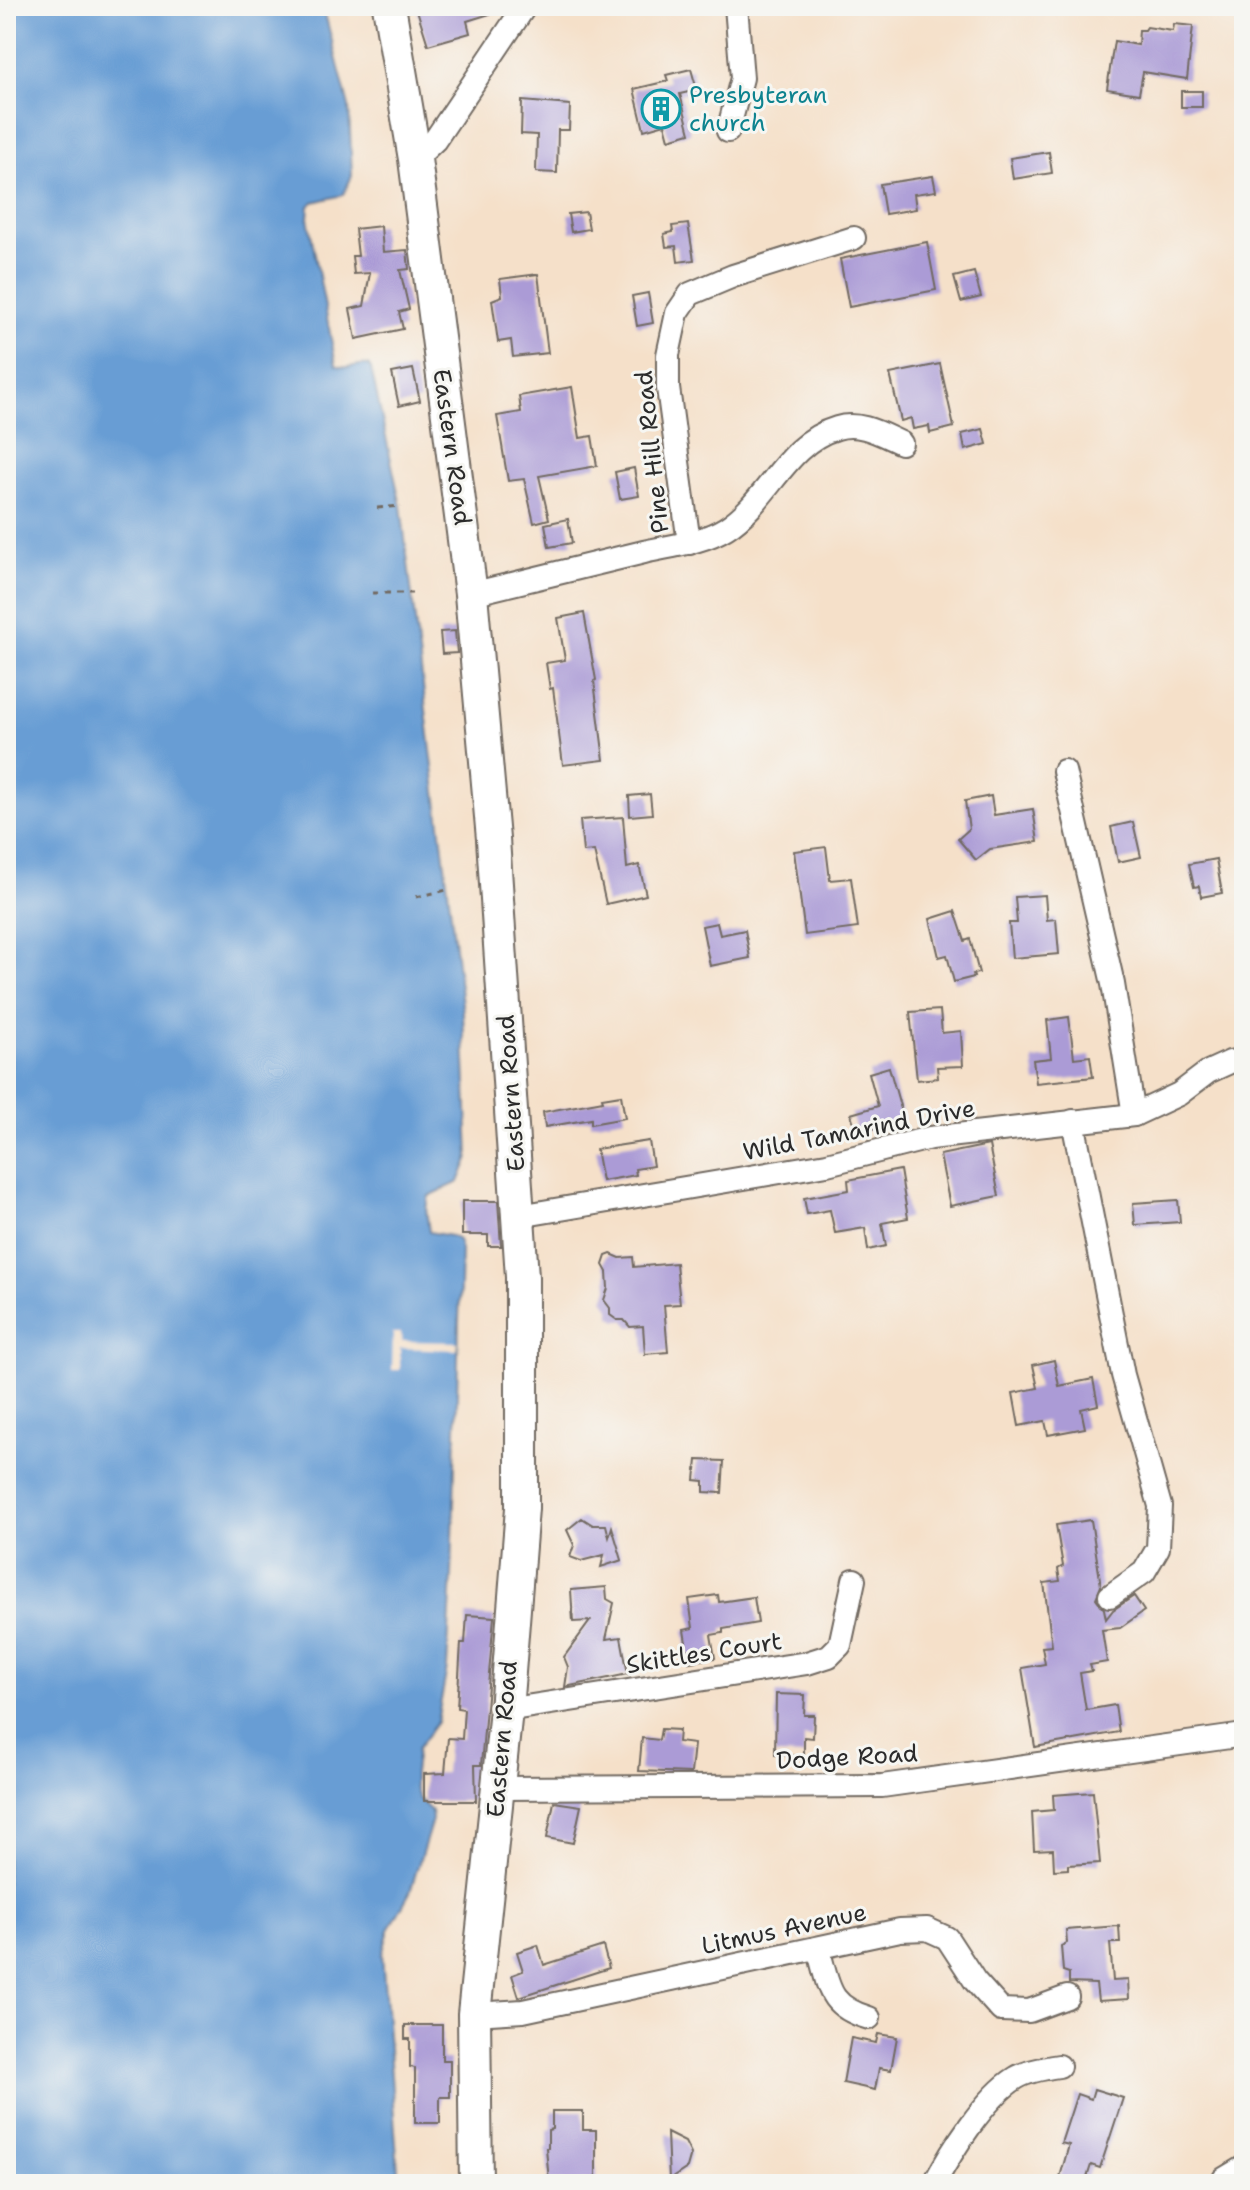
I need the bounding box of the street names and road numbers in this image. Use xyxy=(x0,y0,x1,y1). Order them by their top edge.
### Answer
street label: Eastern Road xyxy=(425,367,479,527)
street label: Pine Hill Road xyxy=(628,369,676,535)
street label: Eastern Road xyxy=(490,1013,532,1173)
street label: Wild Tamarind Drive xyxy=(740,1092,978,1168)
street label: Skittles Court xyxy=(624,1625,784,1681)
street label: Eastern Road xyxy=(479,1659,525,1819)
street label: Dodge Road xyxy=(775,1737,919,1777)
street label: Litmus Avenue xyxy=(699,1896,869,1962)

